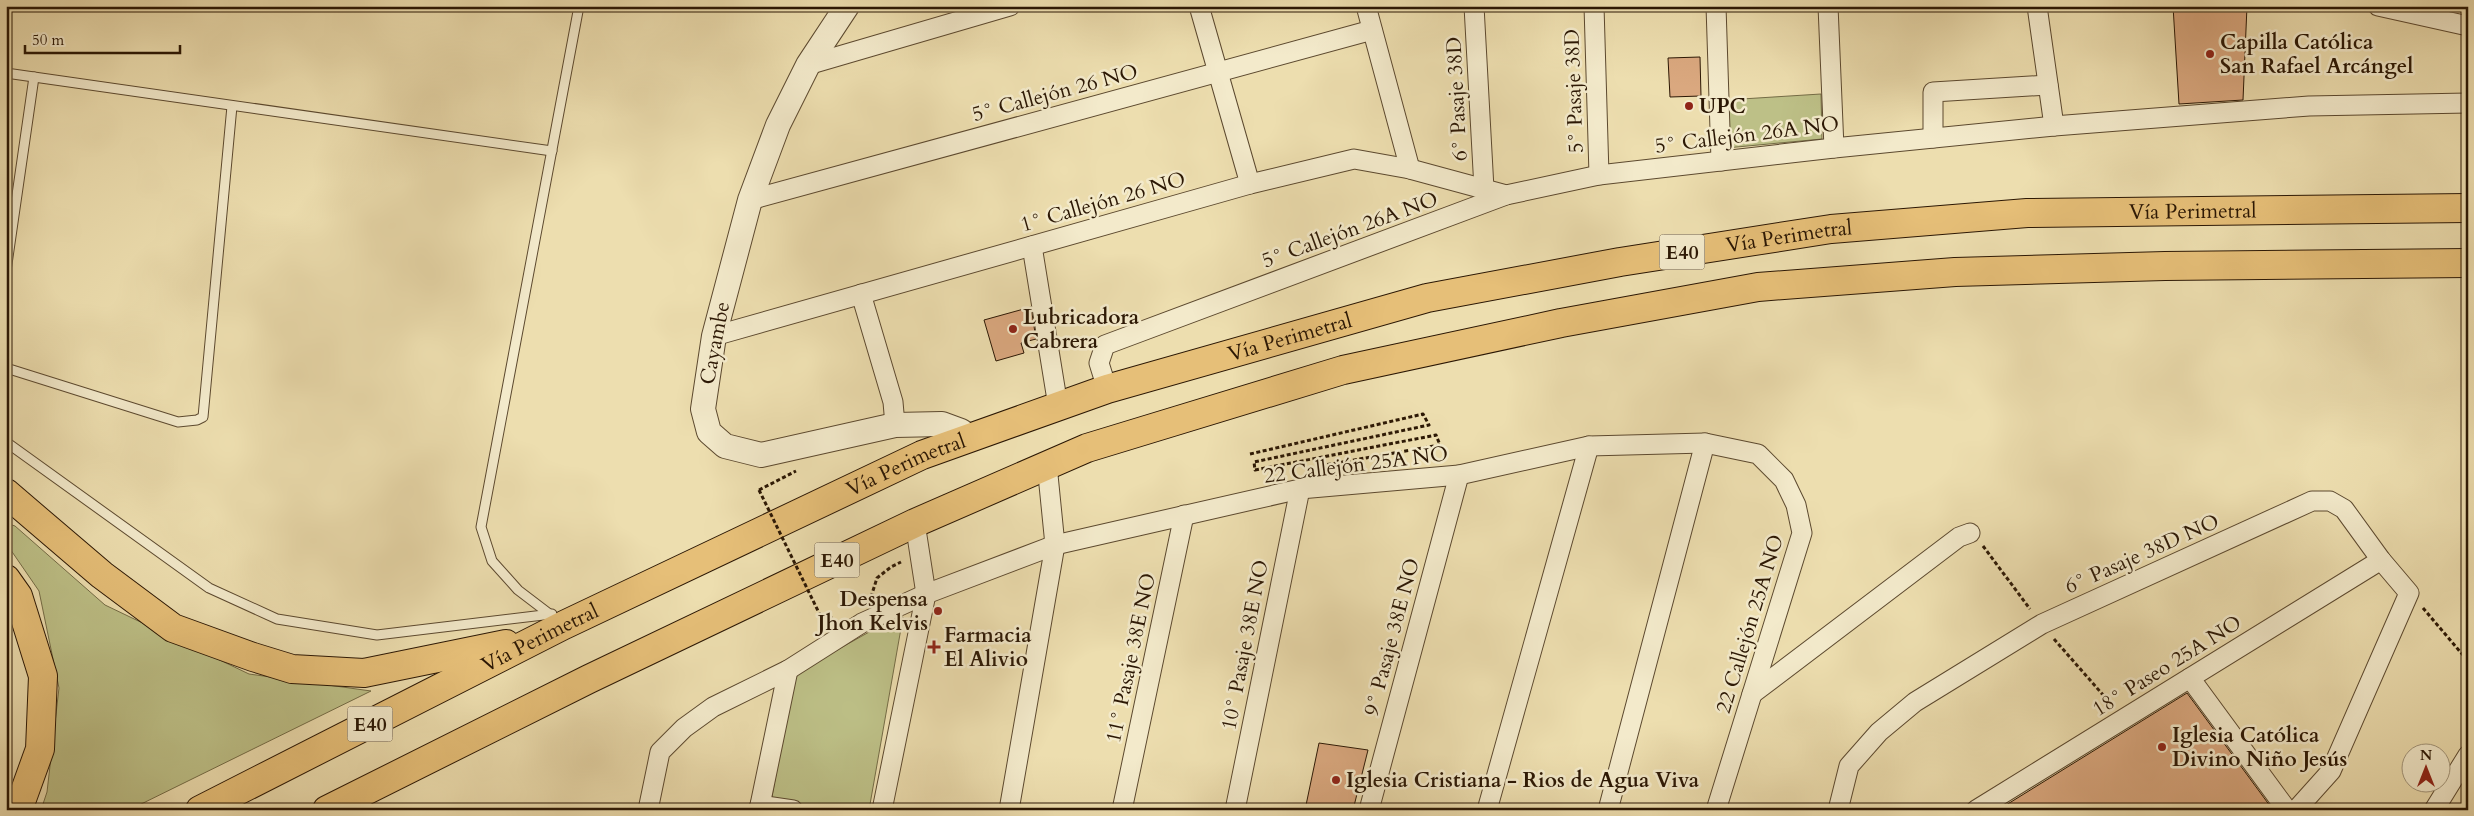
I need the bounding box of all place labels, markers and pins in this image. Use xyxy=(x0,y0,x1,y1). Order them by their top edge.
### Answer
place label: Capilla Católica San Rafael Arcángel xyxy=(2220,28,2413,81)
marker: Capilla Católica San Rafael Arcángel xyxy=(2204,48,2216,60)
place label: UPC xyxy=(1699,92,1746,121)
marker: UPC xyxy=(1683,100,1695,112)
place label: Lubricadora Cabrera xyxy=(1023,303,1140,356)
marker: Lubricadora Cabrera xyxy=(1007,323,1019,335)
place label: Despensa Jhon Kelvis xyxy=(815,585,929,638)
marker: Despensa Jhon Kelvis xyxy=(932,605,944,617)
place label: Farmacia El Alivio xyxy=(944,621,1032,674)
marker: Farmacia El Alivio xyxy=(928,641,940,653)
place label: Iglesia Católica Divino Niño Jesús xyxy=(2172,721,2347,774)
marker: Iglesia Católica Divino Niño Jesús xyxy=(2156,741,2168,753)
place label: Iglesia Cristiana - Rios de Agua Viva xyxy=(1346,766,1700,795)
marker: Iglesia Cristiana - Rios de Agua Viva xyxy=(1330,774,1342,786)

